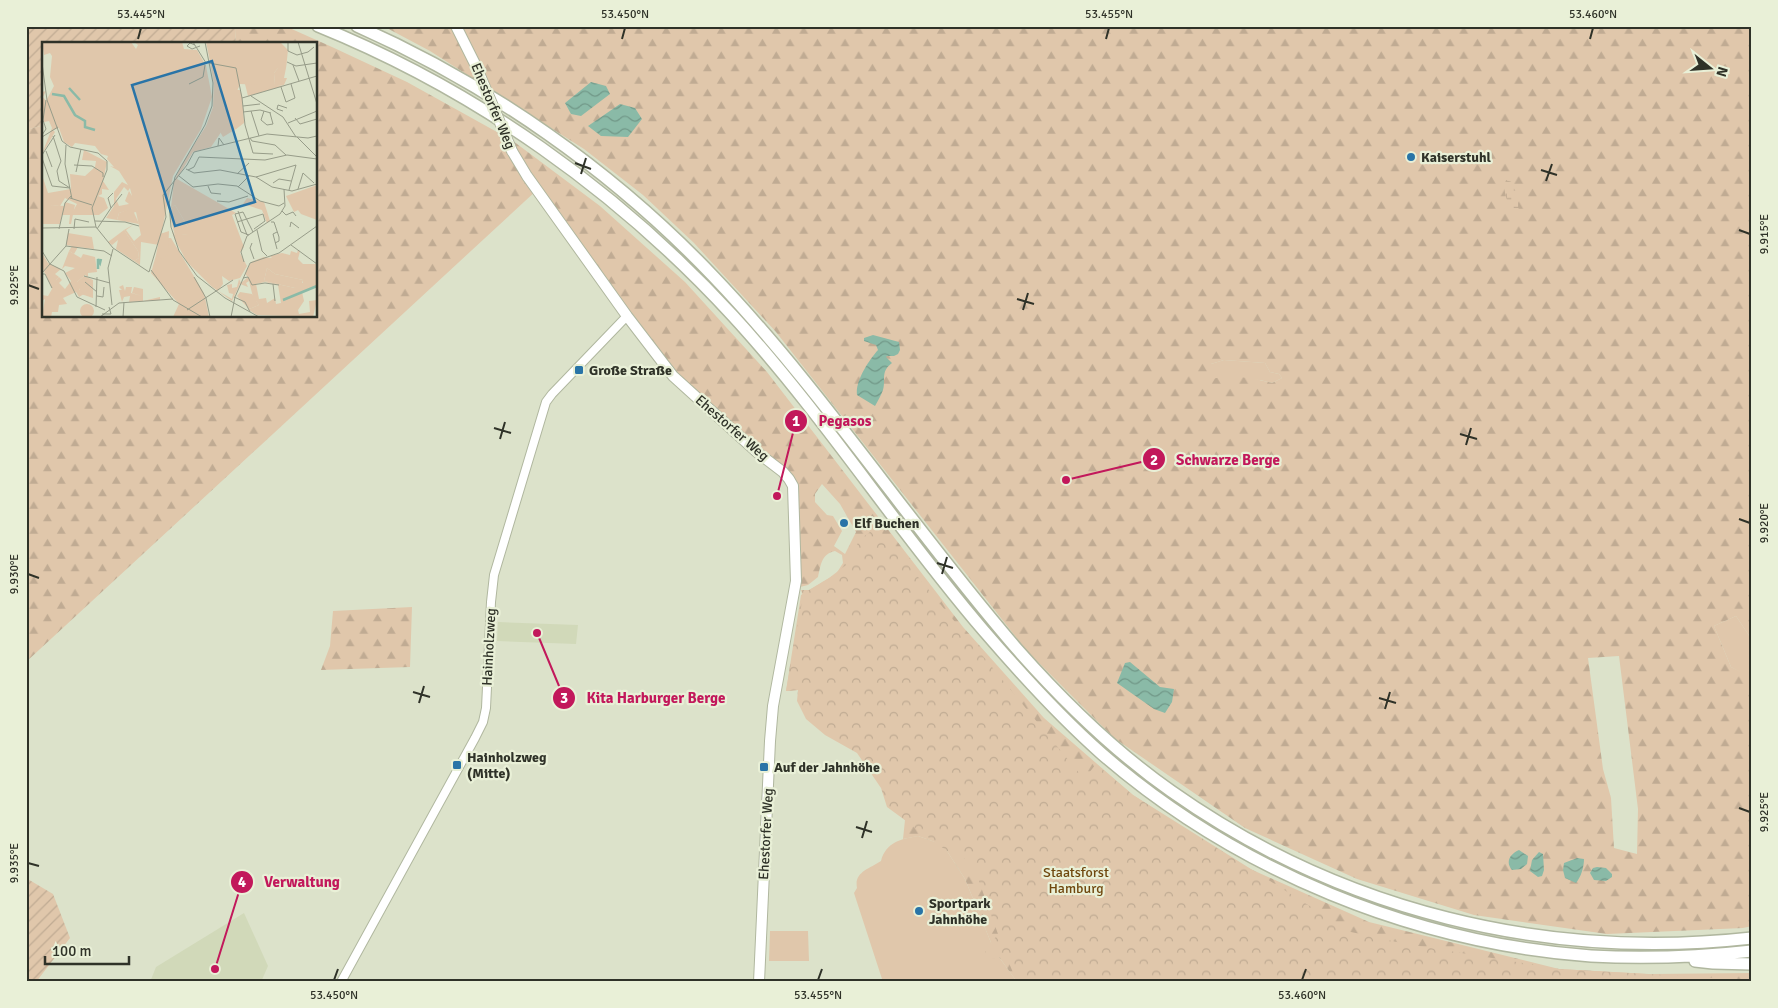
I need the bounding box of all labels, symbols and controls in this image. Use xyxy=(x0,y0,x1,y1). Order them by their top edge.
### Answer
text: 53.445°N xyxy=(117,7,165,22)
text: 53.450°N xyxy=(601,7,649,22)
text: 53.455°N xyxy=(1085,7,1133,22)
text: 53.460°N xyxy=(1569,7,1617,22)
inset map xyxy=(42,42,318,318)
north arrow xyxy=(1686,42,1736,92)
street label: Ehestorfer Weg xyxy=(467,60,519,152)
text: N xyxy=(1712,65,1732,79)
place label: Kaiserstuhl xyxy=(1421,149,1492,166)
marker: Kaiserstuhl xyxy=(1405,151,1417,163)
text: 9.915°E xyxy=(1757,214,1772,254)
text: 9.925°E xyxy=(7,265,22,305)
place label: Große Straße xyxy=(589,362,672,379)
marker: Große Straße xyxy=(573,364,585,376)
street label: Ehestorfer Weg xyxy=(692,391,772,465)
callout: Pegasos xyxy=(784,406,881,436)
text: 1 xyxy=(792,412,800,430)
text: Pegasos xyxy=(819,412,872,430)
callout: Schwarze Berge xyxy=(1141,444,1290,474)
text: 2 xyxy=(1150,451,1158,469)
text: Schwarze Berge xyxy=(1176,451,1280,469)
text: 9.920°E xyxy=(1757,503,1772,543)
place label: Elf Buchen xyxy=(854,515,920,532)
marker: Elf Buchen xyxy=(838,517,850,529)
text: 9.930°E xyxy=(7,554,22,594)
street label: Hainholzweg xyxy=(478,608,500,686)
callout: Kita Harburger Berge xyxy=(551,683,735,713)
text: 3 xyxy=(560,689,568,707)
text: Kita Harburger Berge xyxy=(587,689,725,707)
place label: Hainholzweg (Mitte) xyxy=(467,749,547,782)
marker: Hainholzweg (Mitte) xyxy=(451,759,463,771)
place label: Auf der Jahnhöhe xyxy=(774,759,880,776)
marker: Auf der Jahnhöhe xyxy=(758,761,770,773)
street label: Ehestorfer Weg xyxy=(755,788,777,880)
text: 9.925°E xyxy=(1757,792,1772,832)
text: 9.935°E xyxy=(7,843,22,883)
park label: Staatsforst Hamburg xyxy=(1043,864,1109,897)
callout: Verwaltung xyxy=(229,867,350,897)
text: 4 xyxy=(238,873,246,891)
text: Verwaltung xyxy=(264,873,340,891)
place label: Sportpark Jahnhöhe xyxy=(929,895,991,928)
marker: Sportpark Jahnhöhe xyxy=(913,905,925,917)
scale bar xyxy=(45,933,129,965)
text: 100 m xyxy=(52,942,92,960)
text: 53.450°N xyxy=(310,988,358,1003)
text: 53.455°N xyxy=(794,988,842,1003)
text: 53.460°N xyxy=(1278,988,1326,1003)

